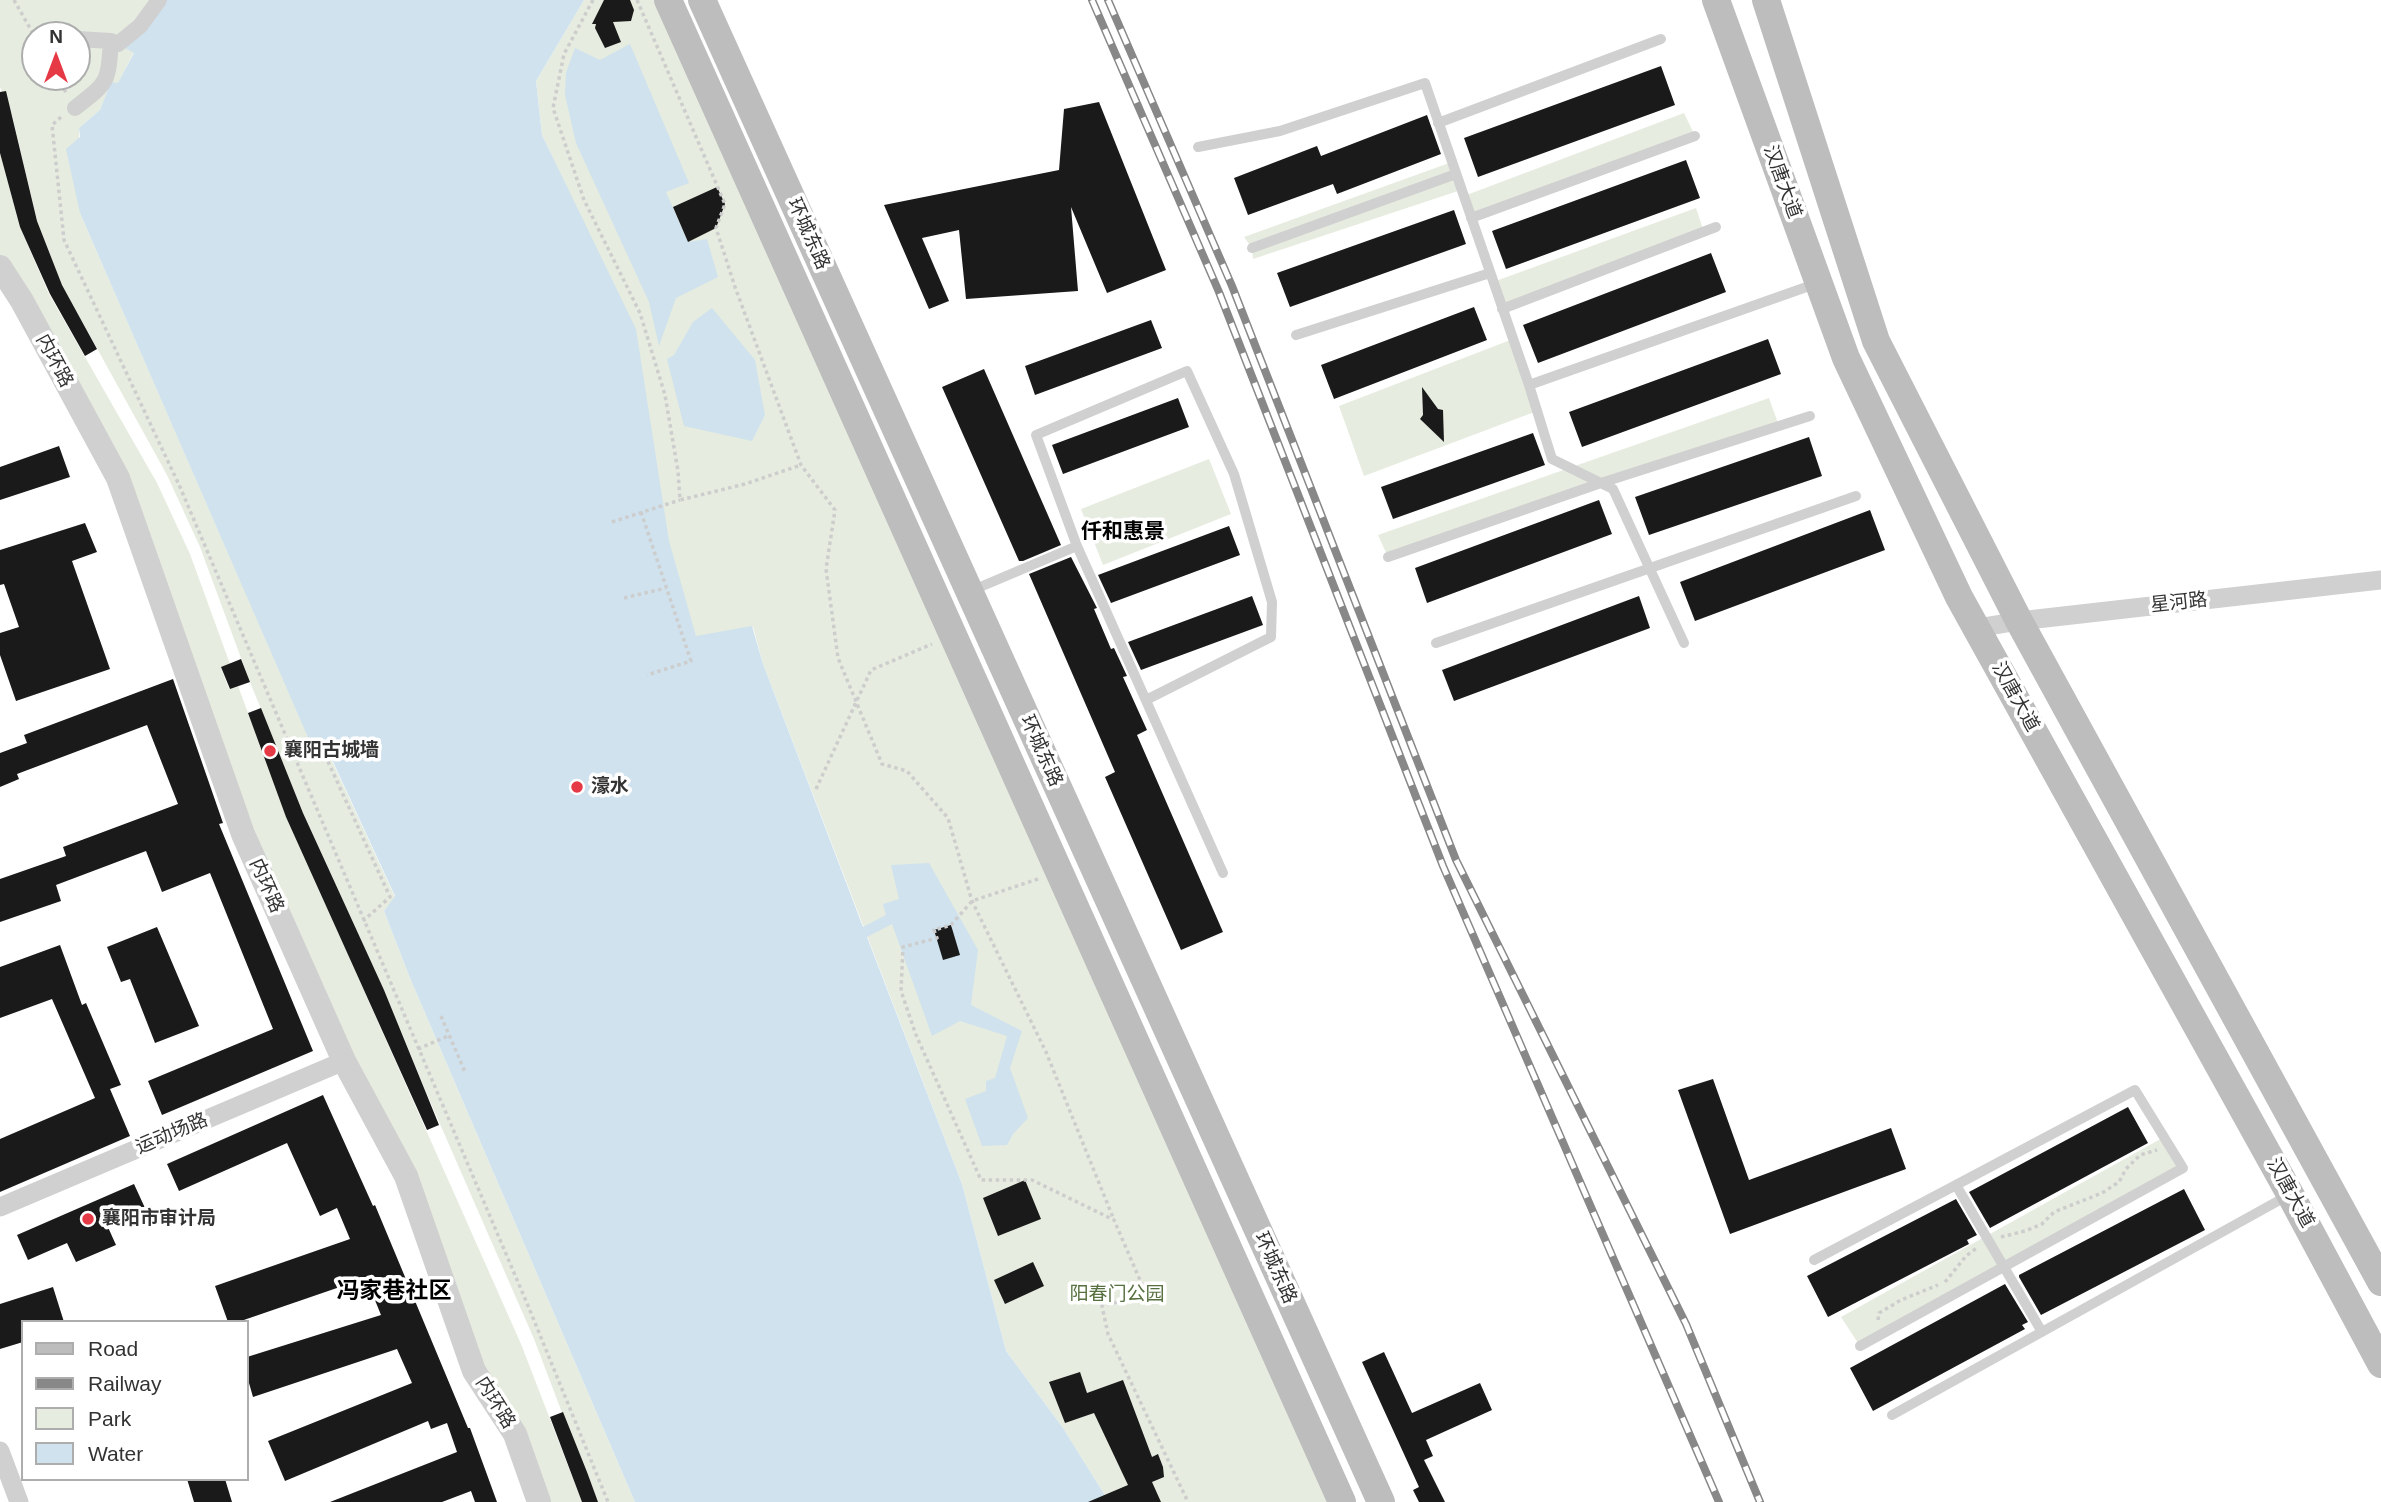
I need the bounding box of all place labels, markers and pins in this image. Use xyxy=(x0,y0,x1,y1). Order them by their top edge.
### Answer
place label: 襄阳古城墙 xyxy=(284,740,379,762)
marker: 襄阳古城墙 xyxy=(262,743,278,759)
place label: 濠水 xyxy=(591,776,629,798)
marker: 濠水 xyxy=(569,779,585,795)
place label: 襄阳市审计局 xyxy=(102,1208,216,1230)
marker: 襄阳市审计局 xyxy=(80,1211,96,1227)

